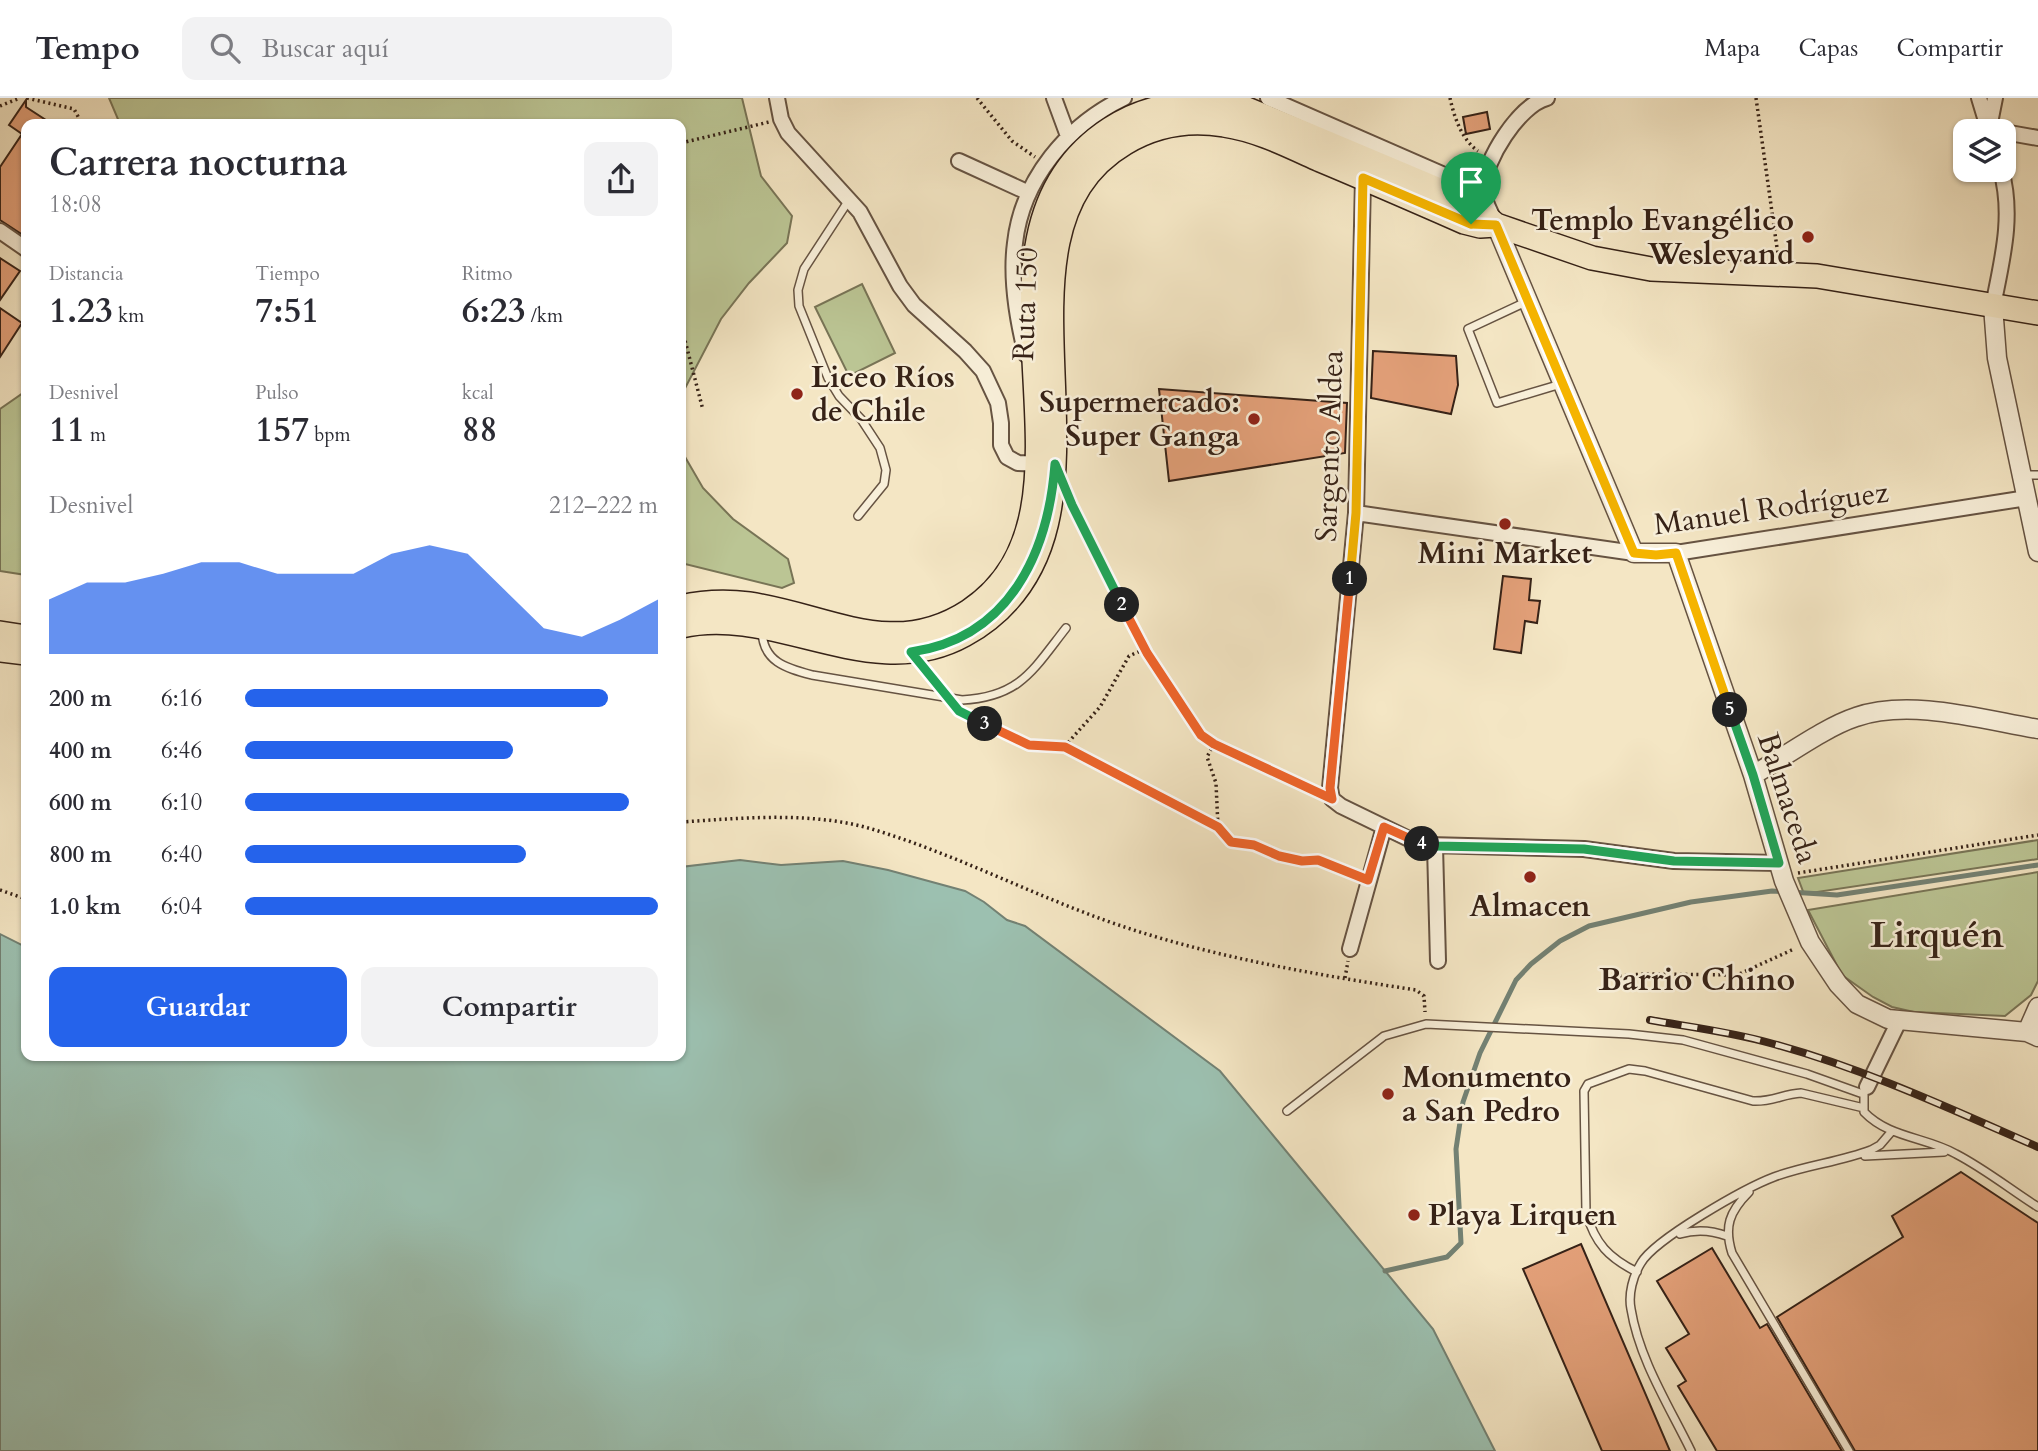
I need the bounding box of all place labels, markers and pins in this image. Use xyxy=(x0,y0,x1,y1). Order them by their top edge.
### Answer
pin xyxy=(1441,152,1501,224)
place label: Templo Evangélico Wesleyand xyxy=(1531,200,1794,275)
marker: Templo Evangélico Wesleyand xyxy=(1800,229,1816,245)
place label: Liceo Ríos de Chile xyxy=(811,357,955,432)
place label: Supermercado: Super Ganga xyxy=(1039,382,1240,457)
marker: Liceo Ríos de Chile xyxy=(789,386,805,402)
marker: Supermercado: Super Ganga xyxy=(1246,411,1262,427)
marker: Mini Market xyxy=(1497,516,1513,532)
place label: Mini Market xyxy=(1418,533,1593,574)
pin: 1 xyxy=(1332,561,1368,596)
pin: 2 xyxy=(1104,588,1140,622)
pin: 5 xyxy=(1712,692,1748,728)
pin: 3 xyxy=(968,706,1002,742)
pin: 4 xyxy=(1404,826,1440,862)
marker: Almacen xyxy=(1522,869,1538,885)
place label: Almacen xyxy=(1470,886,1590,927)
place label: Monumento a San Pedro xyxy=(1402,1057,1571,1132)
marker: Monumento a San Pedro xyxy=(1380,1086,1396,1102)
place label: Playa Lirquen xyxy=(1428,1195,1617,1236)
marker: Playa Lirquen xyxy=(1406,1207,1422,1223)

